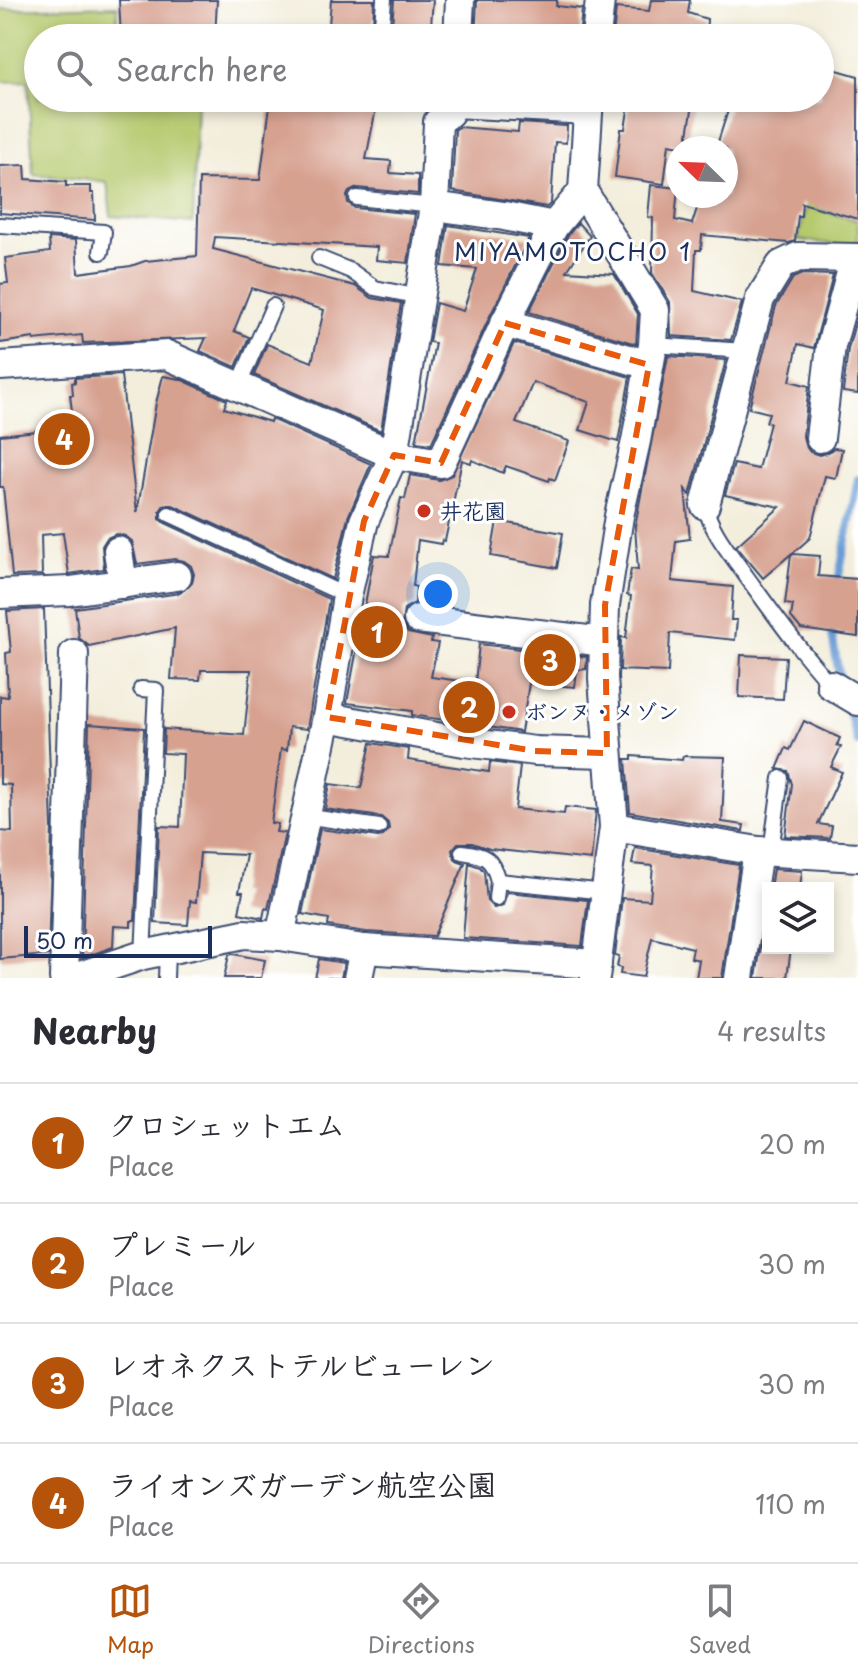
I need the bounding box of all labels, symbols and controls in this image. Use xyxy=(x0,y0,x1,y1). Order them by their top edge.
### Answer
search box xyxy=(24,24,834,112)
icon: search xyxy=(52,46,96,90)
text: Search here xyxy=(116,46,288,91)
north arrow xyxy=(666,136,738,208)
district label: MIYAMOTOCHO 1 xyxy=(454,233,692,269)
pin: 4 xyxy=(38,409,90,469)
place label: 井花園 xyxy=(440,493,506,526)
marker: 井花園 xyxy=(415,502,433,520)
your location xyxy=(418,574,458,614)
pin: 1 xyxy=(351,602,403,662)
pin: 3 xyxy=(524,630,576,690)
pin: 2 xyxy=(443,677,495,737)
place label: ボンヌ・メゾン xyxy=(525,694,679,727)
marker: ボンヌ・メゾン xyxy=(500,703,518,721)
map controls xyxy=(762,882,834,954)
button: layers xyxy=(762,882,834,954)
scale bar xyxy=(24,922,212,958)
text: 50 m xyxy=(36,923,93,956)
text: Nearby xyxy=(32,1004,157,1056)
text: 4 results xyxy=(717,1011,826,1050)
text: クロシェットエム xyxy=(108,1101,346,1146)
text: 1 xyxy=(52,1124,64,1163)
text: 20 m xyxy=(759,1124,826,1163)
text: Place xyxy=(108,1146,174,1185)
text: プレミール xyxy=(108,1221,257,1266)
text: 2 xyxy=(49,1244,67,1283)
text: 30 m xyxy=(758,1244,826,1283)
text: Place xyxy=(108,1266,174,1305)
text: レオネクストテルビューレン xyxy=(108,1341,495,1386)
text: 3 xyxy=(49,1364,67,1403)
text: 30 m xyxy=(758,1364,826,1403)
text: Place xyxy=(108,1386,174,1425)
text: ライオンズガーデン航空公園 xyxy=(108,1461,497,1506)
text: 4 xyxy=(49,1484,67,1523)
text: 110 m xyxy=(755,1484,826,1523)
text: Place xyxy=(108,1506,174,1545)
tab: Map xyxy=(107,1579,154,1660)
tab: Directions xyxy=(368,1579,475,1660)
tab: Saved xyxy=(689,1579,751,1660)

